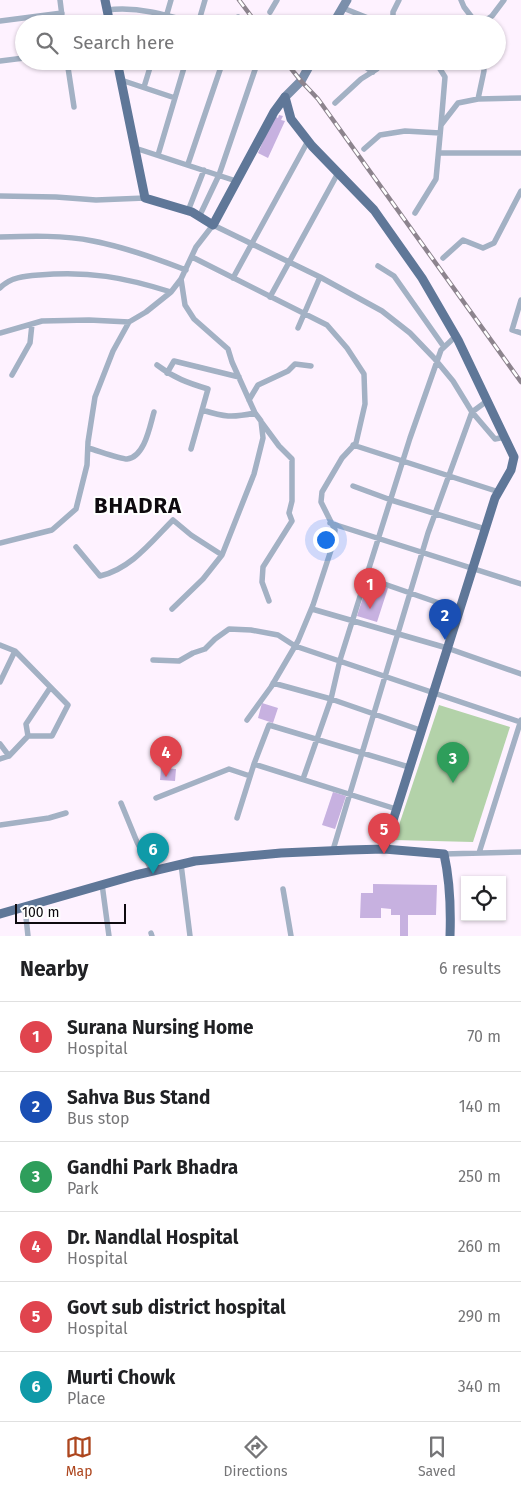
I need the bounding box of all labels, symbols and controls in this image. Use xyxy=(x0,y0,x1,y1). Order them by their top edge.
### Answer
search box xyxy=(15,15,506,70)
icon: search xyxy=(33,29,61,57)
text: Search here xyxy=(73,31,174,54)
district label: BHADRA xyxy=(94,492,182,519)
your location xyxy=(313,527,339,553)
pin: 1 xyxy=(354,568,386,609)
pin: 2 xyxy=(429,599,461,640)
pin: 4 xyxy=(150,736,182,777)
pin: 3 xyxy=(437,742,469,783)
pin: 5 xyxy=(368,813,400,854)
pin: 6 xyxy=(137,833,169,874)
map controls xyxy=(461,876,506,921)
button: locate xyxy=(461,876,506,921)
scale bar xyxy=(15,901,126,924)
text: 100 m xyxy=(22,904,59,921)
text: Nearby xyxy=(20,956,88,982)
text: 6 results xyxy=(439,959,501,978)
text: Surana Nursing Home xyxy=(67,1016,254,1039)
text: 1 xyxy=(32,1027,40,1046)
text: 70 m xyxy=(467,1027,501,1046)
text: Hospital xyxy=(67,1039,128,1058)
text: Sahva Bus Stand xyxy=(67,1086,210,1109)
text: 2 xyxy=(32,1097,40,1116)
text: 140 m xyxy=(459,1097,501,1116)
text: Bus stop xyxy=(67,1109,130,1128)
text: Gandhi Park Bhadra xyxy=(67,1156,238,1179)
text: 3 xyxy=(32,1167,40,1186)
text: 250 m xyxy=(458,1167,501,1186)
text: Park xyxy=(67,1179,99,1198)
text: Dr. Nandlal Hospital xyxy=(67,1226,238,1249)
text: 4 xyxy=(31,1237,41,1256)
text: 260 m xyxy=(458,1237,501,1256)
text: Hospital xyxy=(67,1249,128,1268)
text: Govt sub district hospital xyxy=(67,1296,286,1319)
text: 5 xyxy=(32,1307,40,1326)
text: 290 m xyxy=(458,1307,501,1326)
text: Hospital xyxy=(67,1319,128,1338)
text: Murti Chowk xyxy=(67,1366,175,1389)
text: 6 xyxy=(31,1377,41,1396)
text: 340 m xyxy=(458,1377,501,1396)
text: Place xyxy=(67,1389,106,1408)
tab: Map xyxy=(65,1433,93,1480)
tab: Directions xyxy=(223,1433,288,1480)
tab: Saved xyxy=(418,1433,456,1480)

